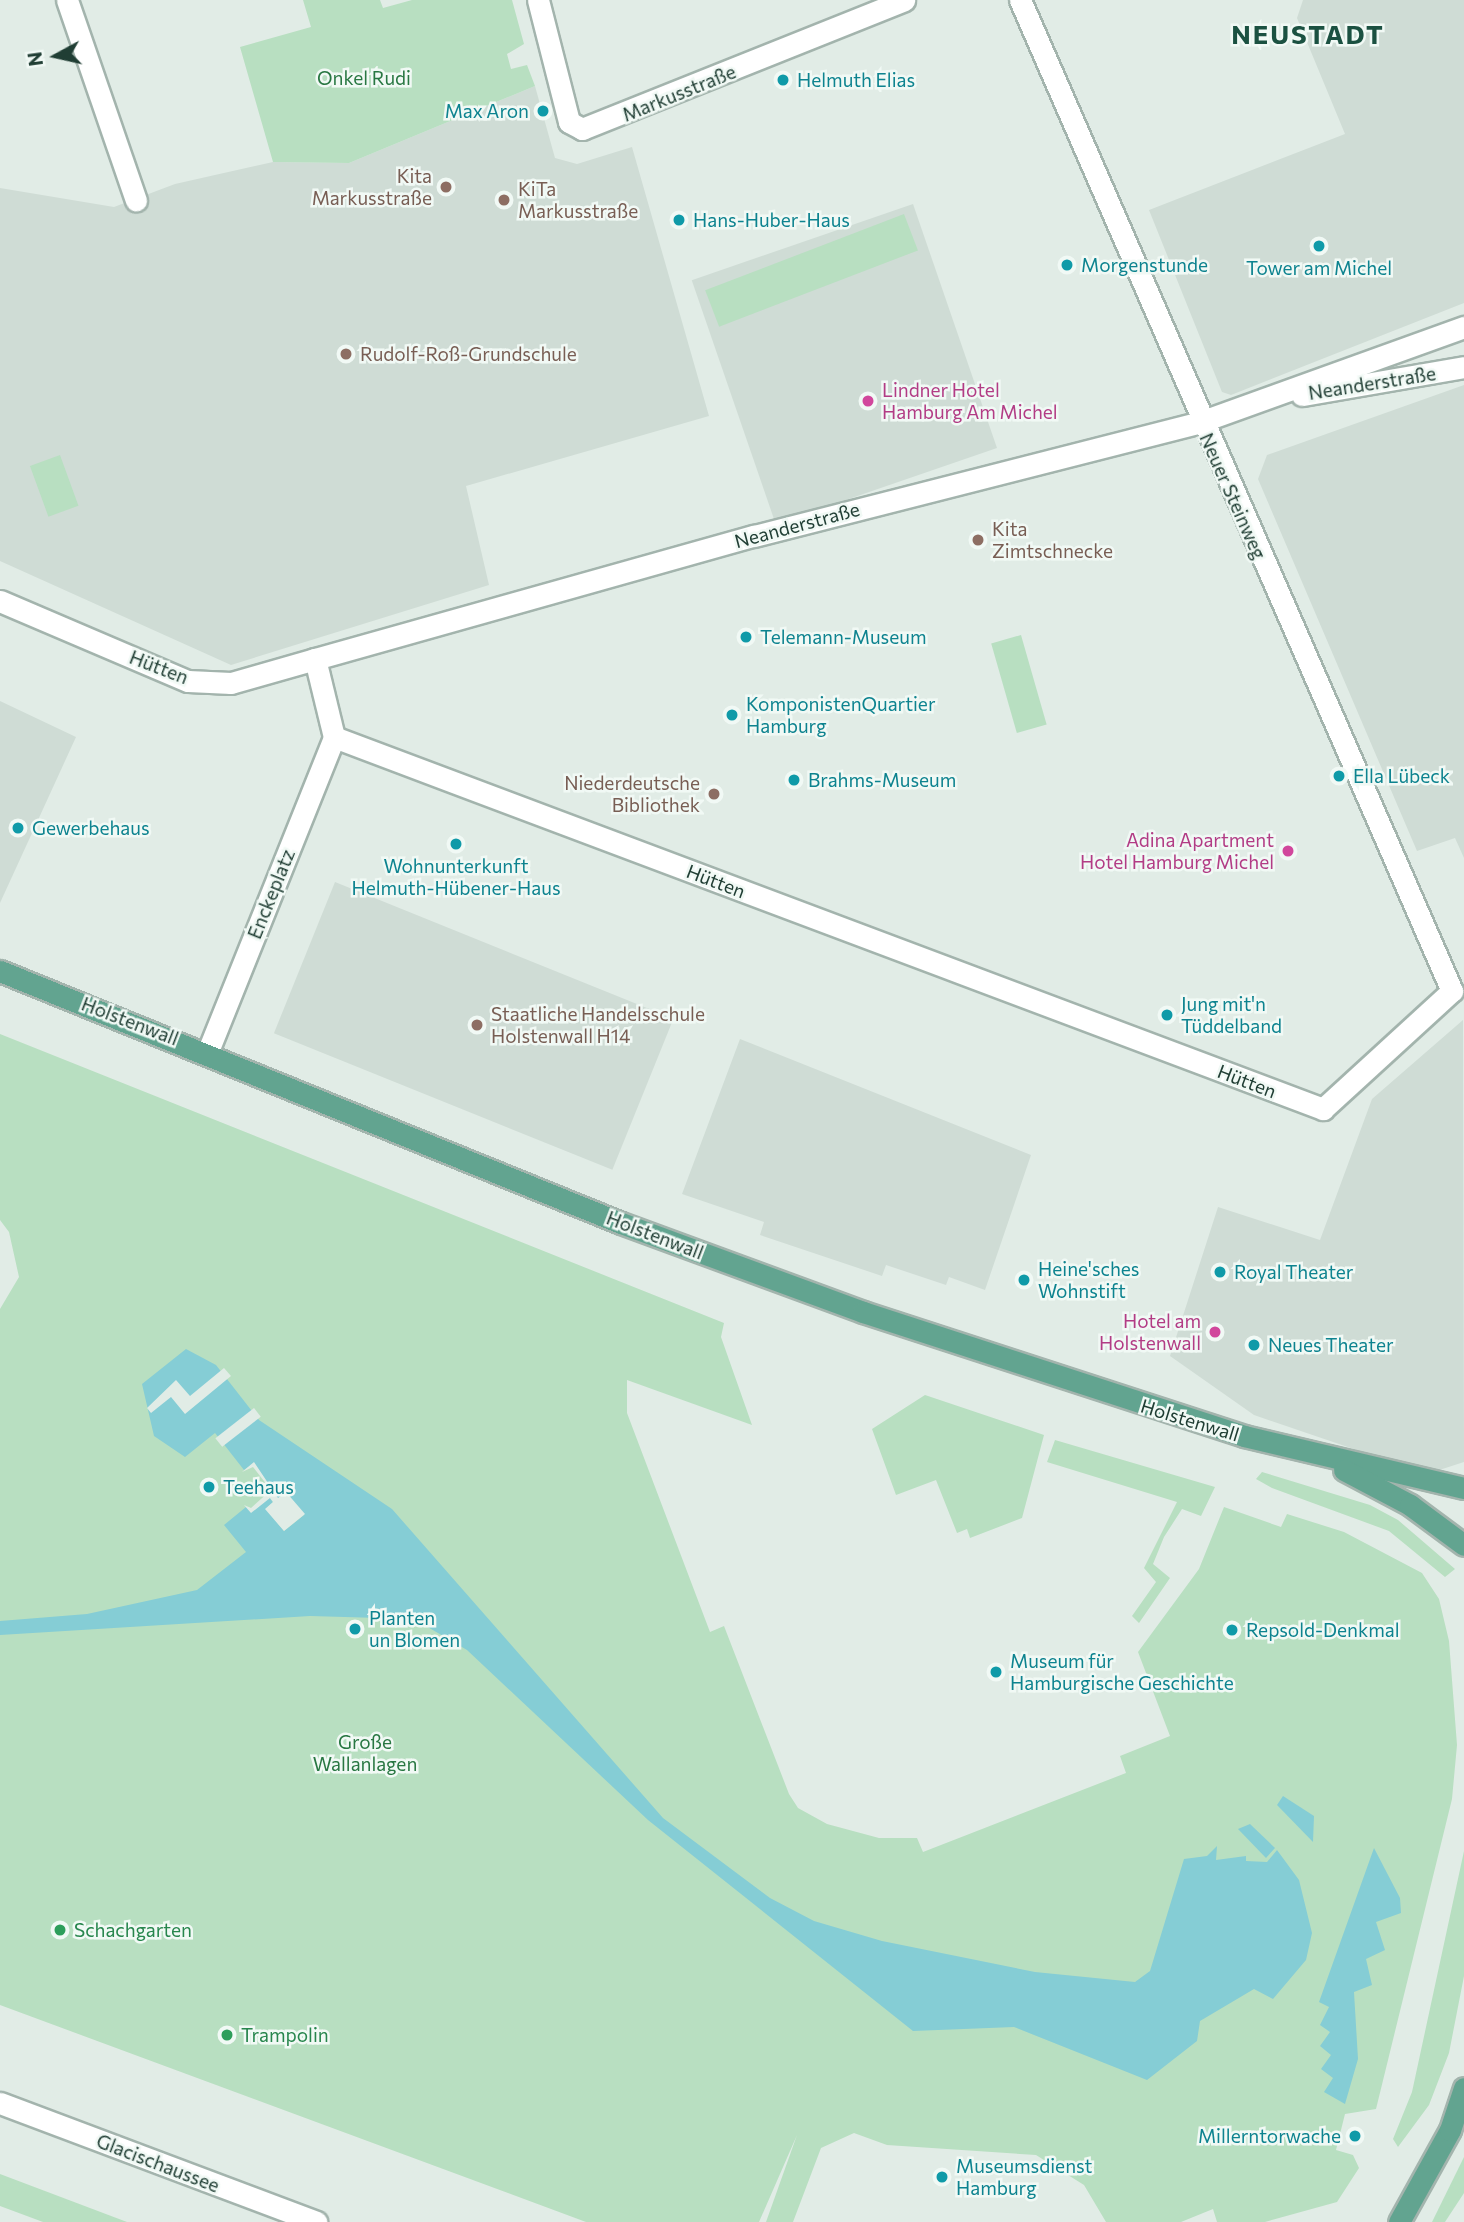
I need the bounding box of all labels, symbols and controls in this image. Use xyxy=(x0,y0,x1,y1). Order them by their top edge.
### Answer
district label: NEUSTADT xyxy=(1232,18,1384,50)
north arrow xyxy=(21,21,91,91)
text: N xyxy=(22,50,47,68)
street label: Markusstraße xyxy=(619,60,739,126)
park label: Onkel Rudi xyxy=(317,67,411,89)
place label: Helmuth Elias xyxy=(797,69,915,91)
marker: Helmuth Elias xyxy=(775,72,791,88)
place label: Max Aron xyxy=(445,100,529,122)
marker: Max Aron xyxy=(535,103,551,119)
place label: Kita Markusstraße xyxy=(312,165,432,209)
place label: KiTa Markusstraße xyxy=(518,178,638,222)
marker: Kita Markusstraße xyxy=(438,179,454,195)
marker: KiTa Markusstraße xyxy=(496,192,512,208)
place label: Hans-Huber-Haus xyxy=(693,209,850,231)
marker: Hans-Huber-Haus xyxy=(671,212,687,228)
marker: Tower am Michel xyxy=(1311,238,1327,254)
place label: Morgenstunde xyxy=(1081,254,1208,276)
marker: Morgenstunde xyxy=(1059,257,1075,273)
place label: Tower am Michel xyxy=(1246,257,1392,279)
place label: Rudolf-Roß-Grundschule xyxy=(360,343,577,365)
marker: Rudolf-Roß-Grundschule xyxy=(338,346,354,362)
street label: Neanderstraße xyxy=(1307,362,1437,404)
place label: Lindner Hotel Hamburg Am Michel xyxy=(882,379,1058,423)
marker: Lindner Hotel Hamburg Am Michel xyxy=(860,393,876,409)
street label: Neuer Steinweg xyxy=(1195,429,1271,563)
street label: Neanderstraße xyxy=(732,497,862,553)
place label: Kita Zimtschnecke xyxy=(992,518,1113,562)
marker: Kita Zimtschnecke xyxy=(970,532,986,548)
place label: Telemann-Museum xyxy=(760,626,926,648)
marker: Telemann-Museum xyxy=(738,629,754,645)
street label: Hütten xyxy=(126,645,192,689)
place label: KomponistenQuartier Hamburg xyxy=(746,693,935,737)
marker: KomponistenQuartier Hamburg xyxy=(724,707,740,723)
place label: Ella Lübeck xyxy=(1353,765,1450,787)
marker: Ella Lübeck xyxy=(1331,768,1347,784)
place label: Brahms-Museum xyxy=(808,769,956,791)
place label: Niederdeutsche Bibliothek xyxy=(564,772,700,816)
marker: Brahms-Museum xyxy=(786,772,802,788)
marker: Niederdeutsche Bibliothek xyxy=(706,786,722,802)
place label: Gewerbehaus xyxy=(32,817,150,839)
marker: Gewerbehaus xyxy=(10,820,26,836)
place label: Adina Apartment Hotel Hamburg Michel xyxy=(1080,829,1274,873)
marker: Wohnunterkunft Helmuth-Hübener-Haus xyxy=(448,836,464,852)
marker: Adina Apartment Hotel Hamburg Michel xyxy=(1280,843,1296,859)
street label: Enckeplatz xyxy=(243,846,299,942)
place label: Wohnunterkunft Helmuth-Hübener-Haus xyxy=(351,855,561,899)
street label: Hütten xyxy=(683,859,749,903)
street label: Holstenwall xyxy=(78,992,182,1050)
place label: Jung mit'n Tüddelband xyxy=(1181,993,1282,1037)
place label: Staatliche Handelsschule Holstenwall H14 xyxy=(491,1003,705,1047)
marker: Jung mit'n Tüddelband xyxy=(1159,1007,1175,1023)
marker: Staatliche Handelsschule Holstenwall H14 xyxy=(469,1017,485,1033)
street label: Hütten xyxy=(1214,1059,1280,1103)
street label: Holstenwall xyxy=(603,1206,707,1264)
place label: Heine'sches Wohnstift xyxy=(1038,1258,1139,1302)
place label: Royal Theater xyxy=(1234,1261,1353,1283)
marker: Royal Theater xyxy=(1212,1264,1228,1280)
marker: Heine'sches Wohnstift xyxy=(1016,1272,1032,1288)
place label: Hotel am Holstenwall xyxy=(1099,1310,1201,1354)
marker: Hotel am Holstenwall xyxy=(1207,1324,1223,1340)
place label: Neues Theater xyxy=(1268,1334,1394,1356)
marker: Neues Theater xyxy=(1246,1337,1262,1353)
street label: Holstenwall xyxy=(1138,1394,1242,1446)
place label: Teehaus xyxy=(223,1476,294,1498)
marker: Teehaus xyxy=(201,1479,217,1495)
place label: Planten un Blomen xyxy=(369,1607,460,1651)
place label: Repsold-Denkmal xyxy=(1246,1619,1400,1641)
marker: Planten un Blomen xyxy=(347,1621,363,1637)
marker: Repsold-Denkmal xyxy=(1224,1622,1240,1638)
place label: Museum für Hamburgische Geschichte xyxy=(1010,1650,1234,1694)
marker: Museum für Hamburgische Geschichte xyxy=(988,1664,1004,1680)
park label: Große Wallanlagen xyxy=(313,1731,417,1775)
place label: Schachgarten xyxy=(74,1919,192,1941)
marker: Schachgarten xyxy=(52,1922,68,1938)
place label: Trampolin xyxy=(241,2024,329,2046)
marker: Trampolin xyxy=(219,2027,235,2043)
place label: Millerntorwache xyxy=(1198,2125,1341,2147)
marker: Millerntorwache xyxy=(1347,2128,1363,2144)
street label: Glacischaussee xyxy=(93,2129,223,2197)
place label: Museumsdienst Hamburg xyxy=(956,2155,1092,2199)
marker: Museumsdienst Hamburg xyxy=(934,2169,950,2185)

